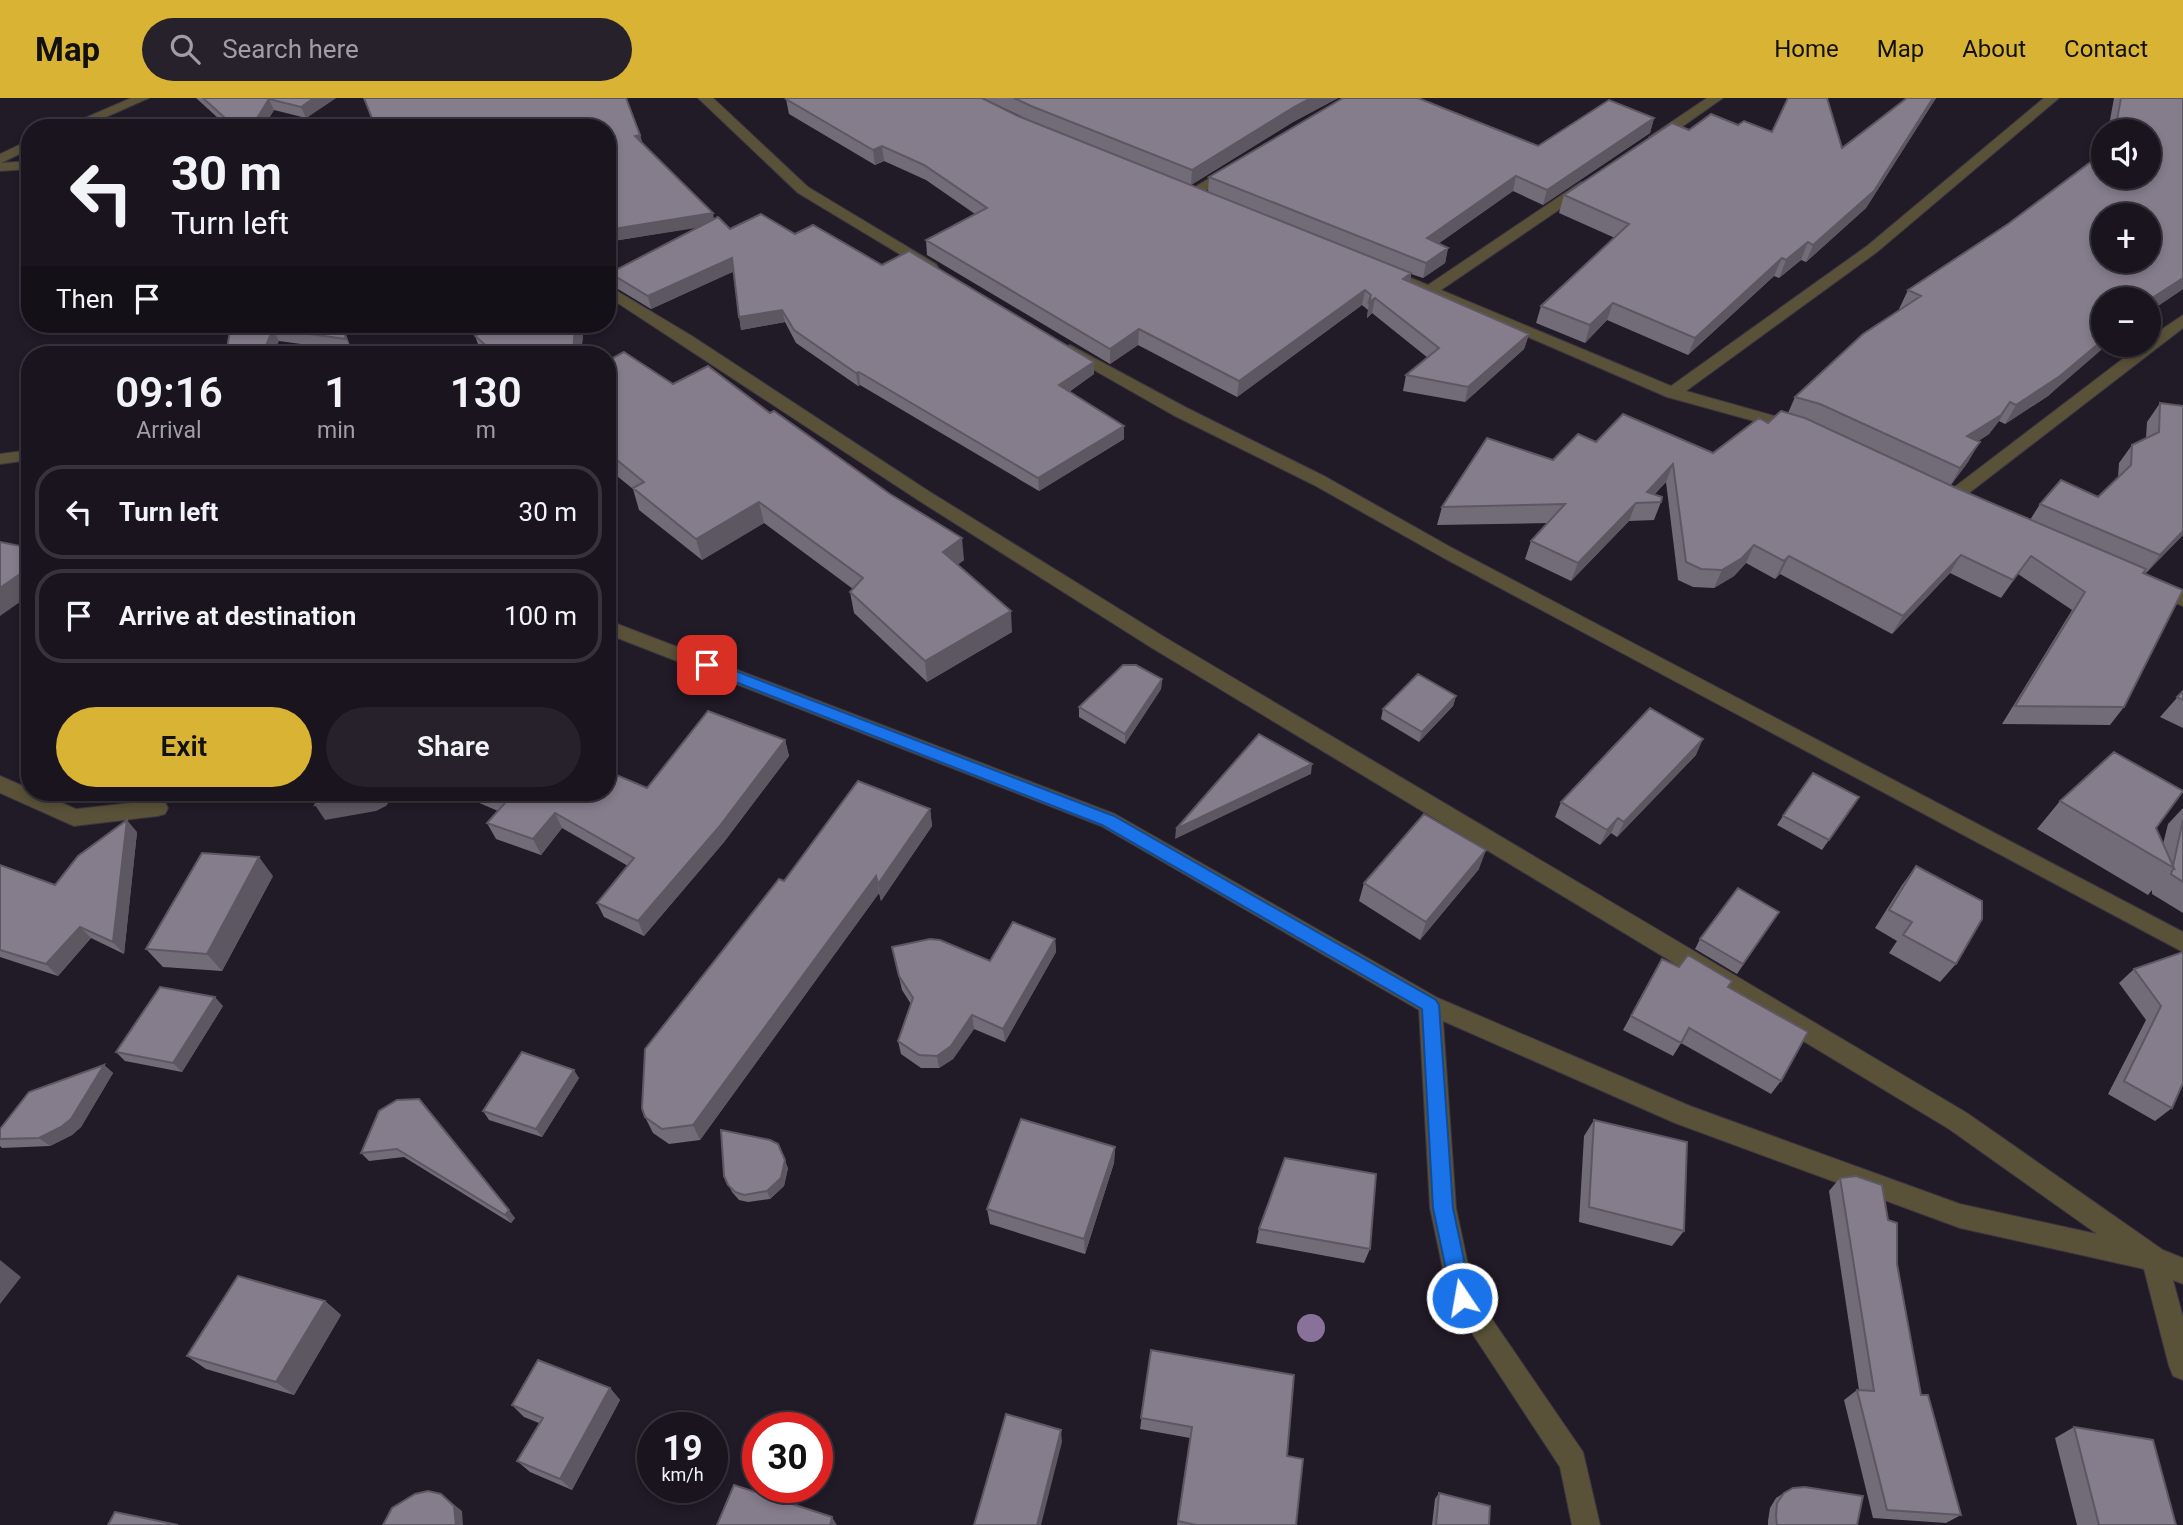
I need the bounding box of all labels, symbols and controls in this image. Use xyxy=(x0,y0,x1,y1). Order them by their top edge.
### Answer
search box xyxy=(142,18,632,81)
text: Map xyxy=(35,30,100,69)
icon: search xyxy=(166,30,204,68)
text: Search here xyxy=(222,34,359,64)
text: Home xyxy=(1774,35,1839,63)
text: Map xyxy=(1877,35,1924,63)
text: About xyxy=(1962,35,2026,63)
text: Contact xyxy=(2064,35,2148,63)
map controls xyxy=(2091,119,2161,357)
button: sound xyxy=(2091,119,2161,189)
text: 30 m xyxy=(171,145,282,202)
icon: left xyxy=(56,147,147,238)
button: + xyxy=(2091,203,2161,273)
text: Turn left xyxy=(171,204,289,242)
icon: arrive xyxy=(128,280,166,318)
text: Then xyxy=(56,284,114,314)
button: − xyxy=(2091,287,2161,357)
text: 09:16 xyxy=(115,368,223,417)
text: 1 xyxy=(324,368,348,417)
text: 130 xyxy=(450,368,522,417)
text: Arrival xyxy=(136,417,202,444)
text: min xyxy=(317,417,355,444)
text: m xyxy=(476,417,496,444)
icon: left xyxy=(60,493,98,531)
text: Turn left xyxy=(119,497,218,527)
text: 30 m xyxy=(519,497,577,527)
icon: arrive xyxy=(60,597,98,635)
text: Arrive at destination xyxy=(119,601,356,631)
text: 100 m xyxy=(504,601,577,631)
pin xyxy=(677,635,737,695)
icon: arrive xyxy=(688,646,726,684)
button: Exit xyxy=(56,707,312,787)
button: Share xyxy=(326,707,581,787)
position arrow xyxy=(1425,1261,1499,1335)
speed limit sign: 30 xyxy=(742,1412,833,1503)
text: 19 xyxy=(662,1428,703,1469)
text: km/h xyxy=(661,1464,704,1485)

